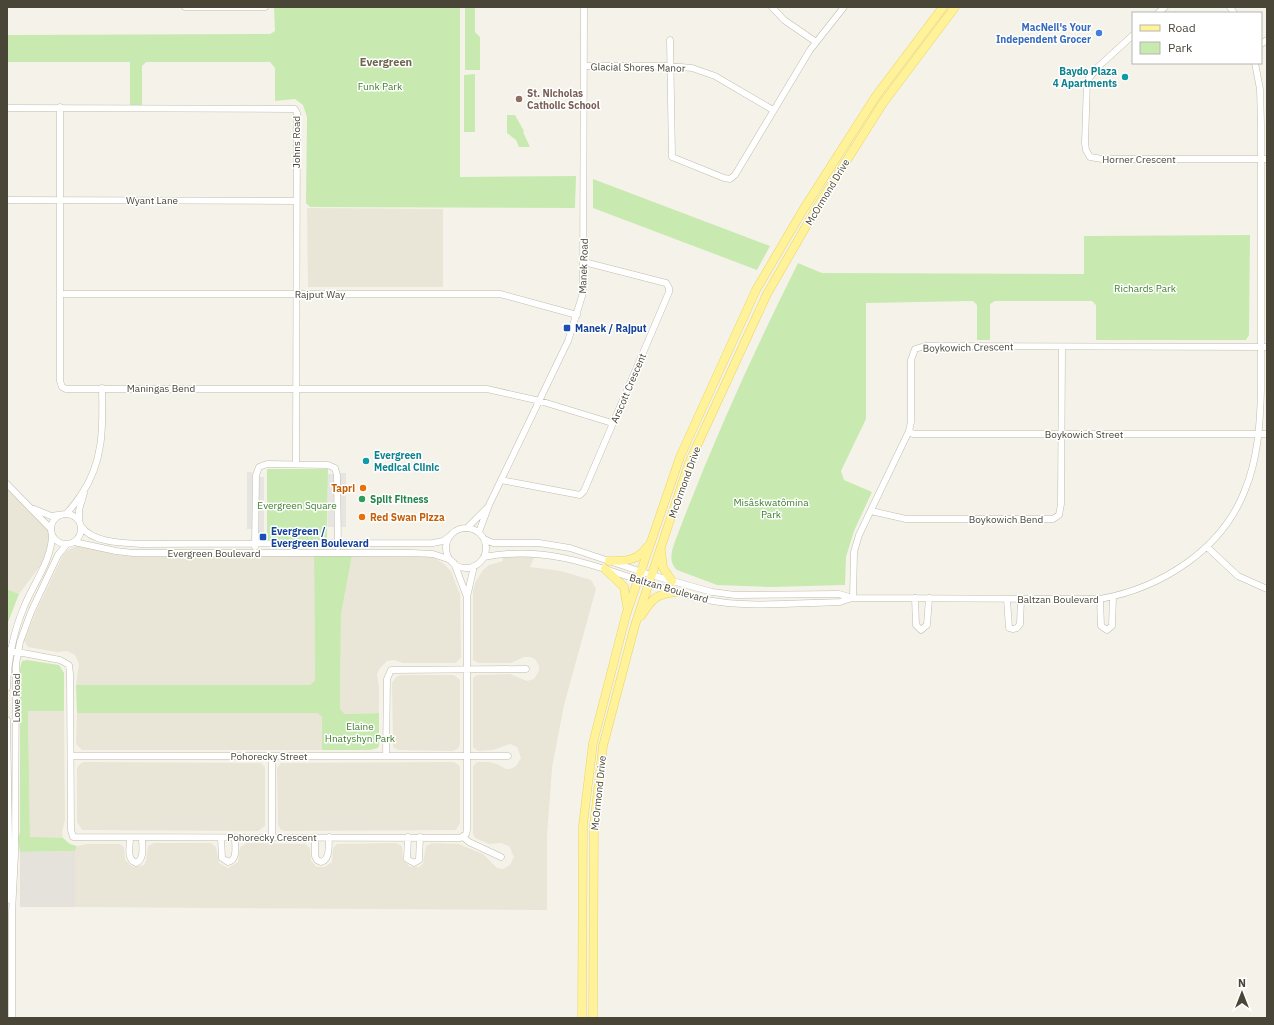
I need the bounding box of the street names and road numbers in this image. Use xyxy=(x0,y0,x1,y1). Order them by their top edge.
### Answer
street label: Glacial Shores Manor xyxy=(590,60,686,75)
street label: Johns Road xyxy=(290,116,303,168)
street label: Horner Crescent xyxy=(1102,153,1176,166)
street label: McOrmond Drive xyxy=(802,156,853,228)
street label: Wyant Lane xyxy=(126,194,179,207)
street label: Manek Road xyxy=(576,238,591,294)
street label: Rajput Way xyxy=(295,288,345,301)
street label: Boykowich Crescent xyxy=(922,340,1014,355)
street label: Arscott Crescent xyxy=(608,351,649,425)
street label: Maningas Bend xyxy=(127,382,195,395)
street label: Boykowich Street xyxy=(1045,428,1124,441)
street label: McOrmond Drive xyxy=(665,444,704,520)
street label: Boykowich Bend xyxy=(969,513,1043,526)
street label: Evergreen Boulevard xyxy=(167,547,261,560)
street label: Baltzan Boulevard xyxy=(628,571,710,606)
street label: Baltzan Boulevard xyxy=(1017,593,1099,606)
street label: Lowe Road xyxy=(10,674,23,722)
street label: Pohorecky Street xyxy=(231,750,308,763)
street label: McOrmond Drive xyxy=(588,754,609,831)
street label: Pohorecky Crescent xyxy=(227,831,317,844)

